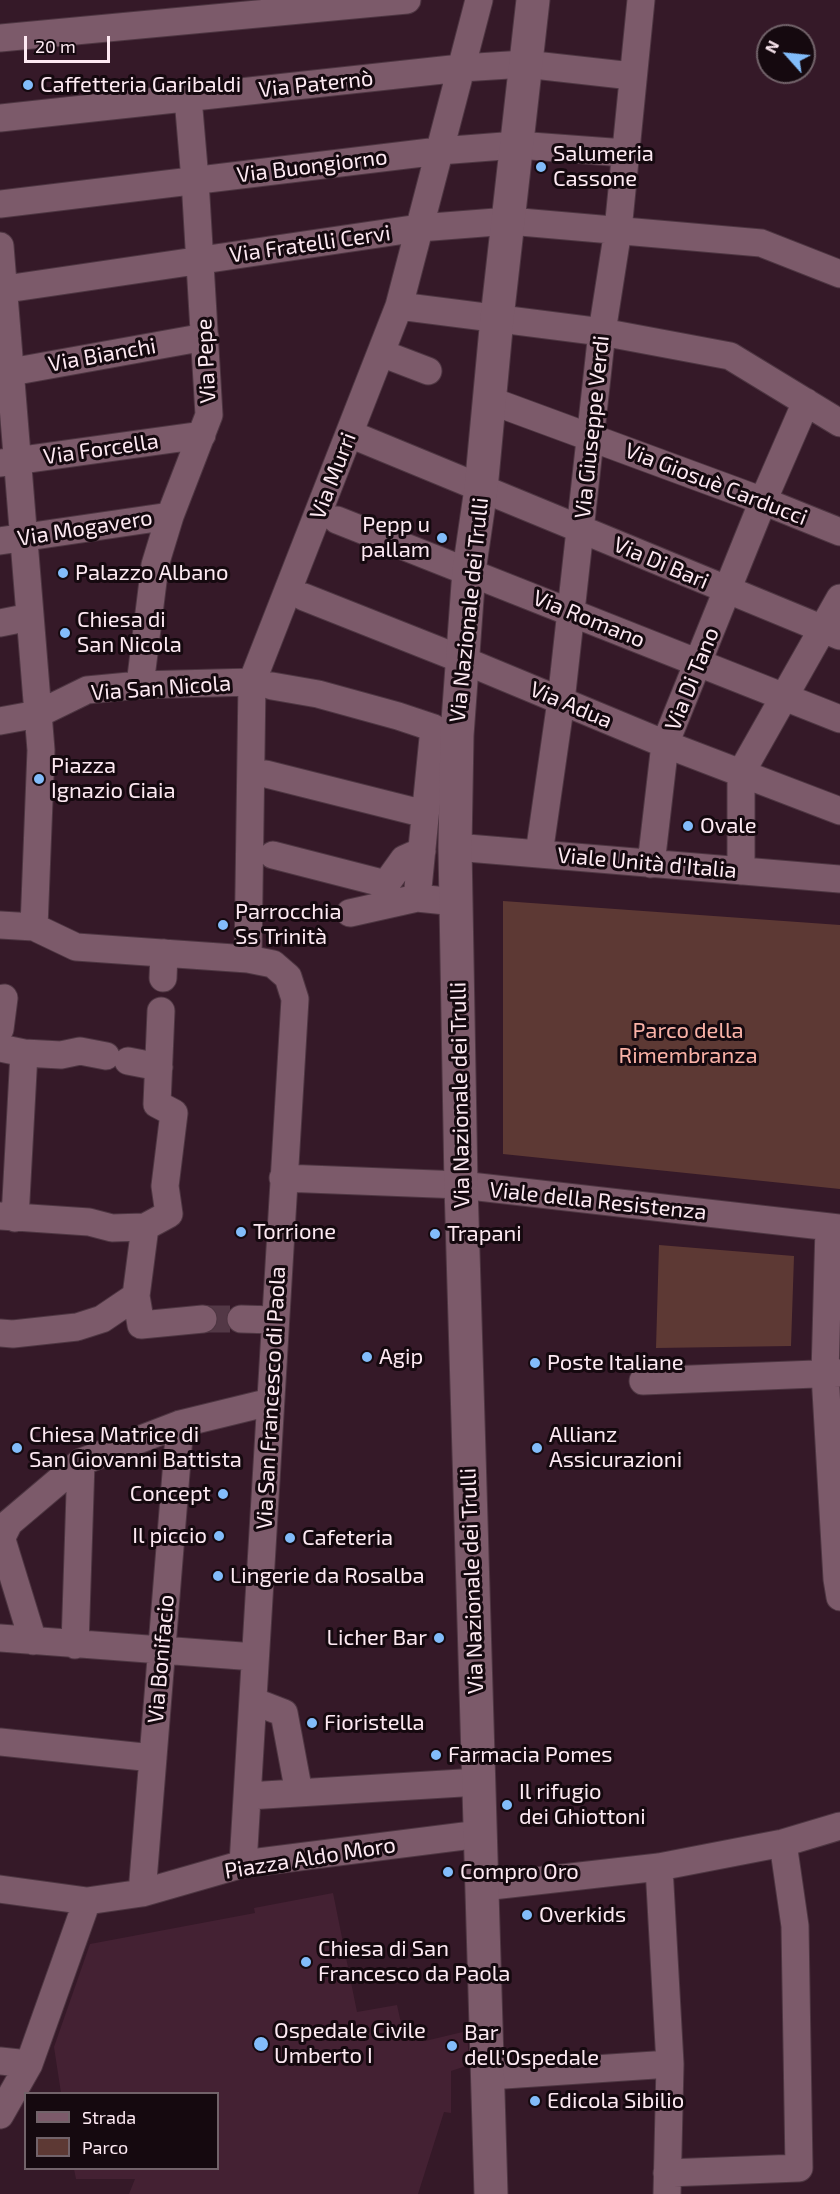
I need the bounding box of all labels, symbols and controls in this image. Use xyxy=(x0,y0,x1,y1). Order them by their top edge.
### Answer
scale bar xyxy=(27,24,112,62)
north arrow xyxy=(756,24,816,84)
text: 20 m xyxy=(35,35,76,57)
text: N xyxy=(760,37,782,56)
street label: Via Paternò xyxy=(257,65,375,103)
place label: Caffetteria Garibaldi xyxy=(40,72,241,98)
marker: Caffetteria Garibaldi xyxy=(21,78,35,92)
place label: Salumeria Cassone xyxy=(553,141,654,192)
street label: Via Buongiorno xyxy=(235,144,389,188)
marker: Salumeria Cassone xyxy=(534,160,548,174)
street label: Via Fratelli Cervi xyxy=(228,220,392,268)
street label: Via Pepe xyxy=(191,318,221,404)
street label: Via Bianchi xyxy=(46,333,158,377)
street label: Via Giuseppe Verdi xyxy=(569,334,615,520)
street label: Via Forcella xyxy=(42,428,160,470)
street label: Via Murri xyxy=(304,429,362,523)
street label: Via Giosuè Carducci xyxy=(621,437,811,531)
street label: Via Nazionale dei Trulli xyxy=(444,496,494,724)
street label: Via Mogavero xyxy=(16,504,154,552)
place label: Pepp u pallam xyxy=(361,512,430,564)
marker: Pepp u pallam xyxy=(435,531,449,545)
street label: Via Di Bari xyxy=(609,531,713,595)
place label: Palazzo Albano xyxy=(75,560,229,586)
marker: Palazzo Albano xyxy=(56,566,70,580)
street label: Via Romano xyxy=(529,585,649,653)
place label: Chiesa di San Nicola xyxy=(77,607,182,658)
street label: Via Di Tano xyxy=(659,624,725,734)
marker: Chiesa di San Nicola xyxy=(58,626,72,640)
street label: Via San Nicola xyxy=(90,670,232,706)
street label: Via Adua xyxy=(526,676,616,734)
place label: Piazza Ignazio Ciaia xyxy=(51,753,176,804)
marker: Piazza Ignazio Ciaia xyxy=(32,772,46,786)
place label: Ovale xyxy=(700,813,757,839)
marker: Ovale xyxy=(681,819,695,833)
street label: Viale Unità d'Italia xyxy=(556,842,738,884)
place label: Parrocchia Ss Trinità xyxy=(235,899,341,950)
marker: Parrocchia Ss Trinità xyxy=(216,918,230,932)
street label: Via Nazionale dei Trulli xyxy=(445,982,475,1208)
park label: Parco della Rimembranza xyxy=(619,1018,757,1070)
street label: Viale della Resistenza xyxy=(488,1176,708,1226)
place label: Torrione xyxy=(253,1219,336,1245)
place label: Trapani xyxy=(447,1221,522,1247)
marker: Torrione xyxy=(234,1225,248,1239)
marker: Trapani xyxy=(428,1227,442,1241)
street label: Via San Francesco di Paola xyxy=(251,1266,291,1530)
place label: Agip xyxy=(379,1344,423,1370)
marker: Agip xyxy=(360,1350,374,1364)
place label: Poste Italiane xyxy=(547,1350,684,1376)
marker: Poste Italiane xyxy=(528,1356,542,1370)
place label: Chiesa Matrice di San Giovanni Battista xyxy=(29,1422,242,1474)
place label: Allianz Assicurazioni xyxy=(549,1422,682,1474)
marker: Chiesa Matrice di San Giovanni Battista xyxy=(10,1441,24,1455)
marker: Allianz Assicurazioni xyxy=(530,1441,544,1455)
street label: Via Nazionale dei Trulli xyxy=(455,1468,489,1694)
place label: Concept xyxy=(130,1481,211,1507)
marker: Concept xyxy=(216,1487,230,1501)
place label: Il piccio xyxy=(132,1523,207,1549)
place label: Cafeteria xyxy=(302,1525,393,1551)
marker: Il piccio xyxy=(212,1529,226,1543)
marker: Cafeteria xyxy=(283,1531,297,1545)
place label: Lingerie da Rosalba xyxy=(230,1563,425,1589)
marker: Lingerie da Rosalba xyxy=(211,1569,225,1583)
street label: Via Bonifacio xyxy=(142,1593,180,1725)
place label: Licher Bar xyxy=(327,1625,427,1651)
marker: Licher Bar xyxy=(432,1631,446,1645)
place label: Fioristella xyxy=(324,1710,425,1736)
marker: Fioristella xyxy=(305,1716,319,1730)
place label: Farmacia Pomes xyxy=(448,1742,612,1768)
marker: Farmacia Pomes xyxy=(429,1748,443,1762)
place label: Il rifugio dei Ghiottoni xyxy=(519,1779,646,1831)
marker: Il rifugio dei Ghiottoni xyxy=(500,1798,514,1812)
street label: Piazza Aldo Moro xyxy=(223,1831,397,1885)
place label: Compro Oro xyxy=(460,1859,579,1885)
marker: Compro Oro xyxy=(441,1865,455,1879)
place label: Overkids xyxy=(539,1902,626,1928)
marker: Overkids xyxy=(520,1908,534,1922)
place label: Chiesa di San Francesco da Paola xyxy=(318,1936,510,1988)
marker: Chiesa di San Francesco da Paola xyxy=(299,1955,313,1969)
place label: Ospedale Civile Umberto I xyxy=(274,2018,426,2070)
place label: Bar dell'Ospedale xyxy=(464,2020,599,2072)
marker: Ospedale Civile Umberto I xyxy=(252,2035,270,2053)
marker: Bar dell'Ospedale xyxy=(445,2039,459,2053)
place label: Edicola Sibilio xyxy=(547,2088,684,2114)
legend xyxy=(24,2092,219,2170)
marker: Edicola Sibilio xyxy=(528,2094,542,2108)
text: Strada xyxy=(82,2106,136,2128)
text: Parco xyxy=(82,2136,128,2158)

